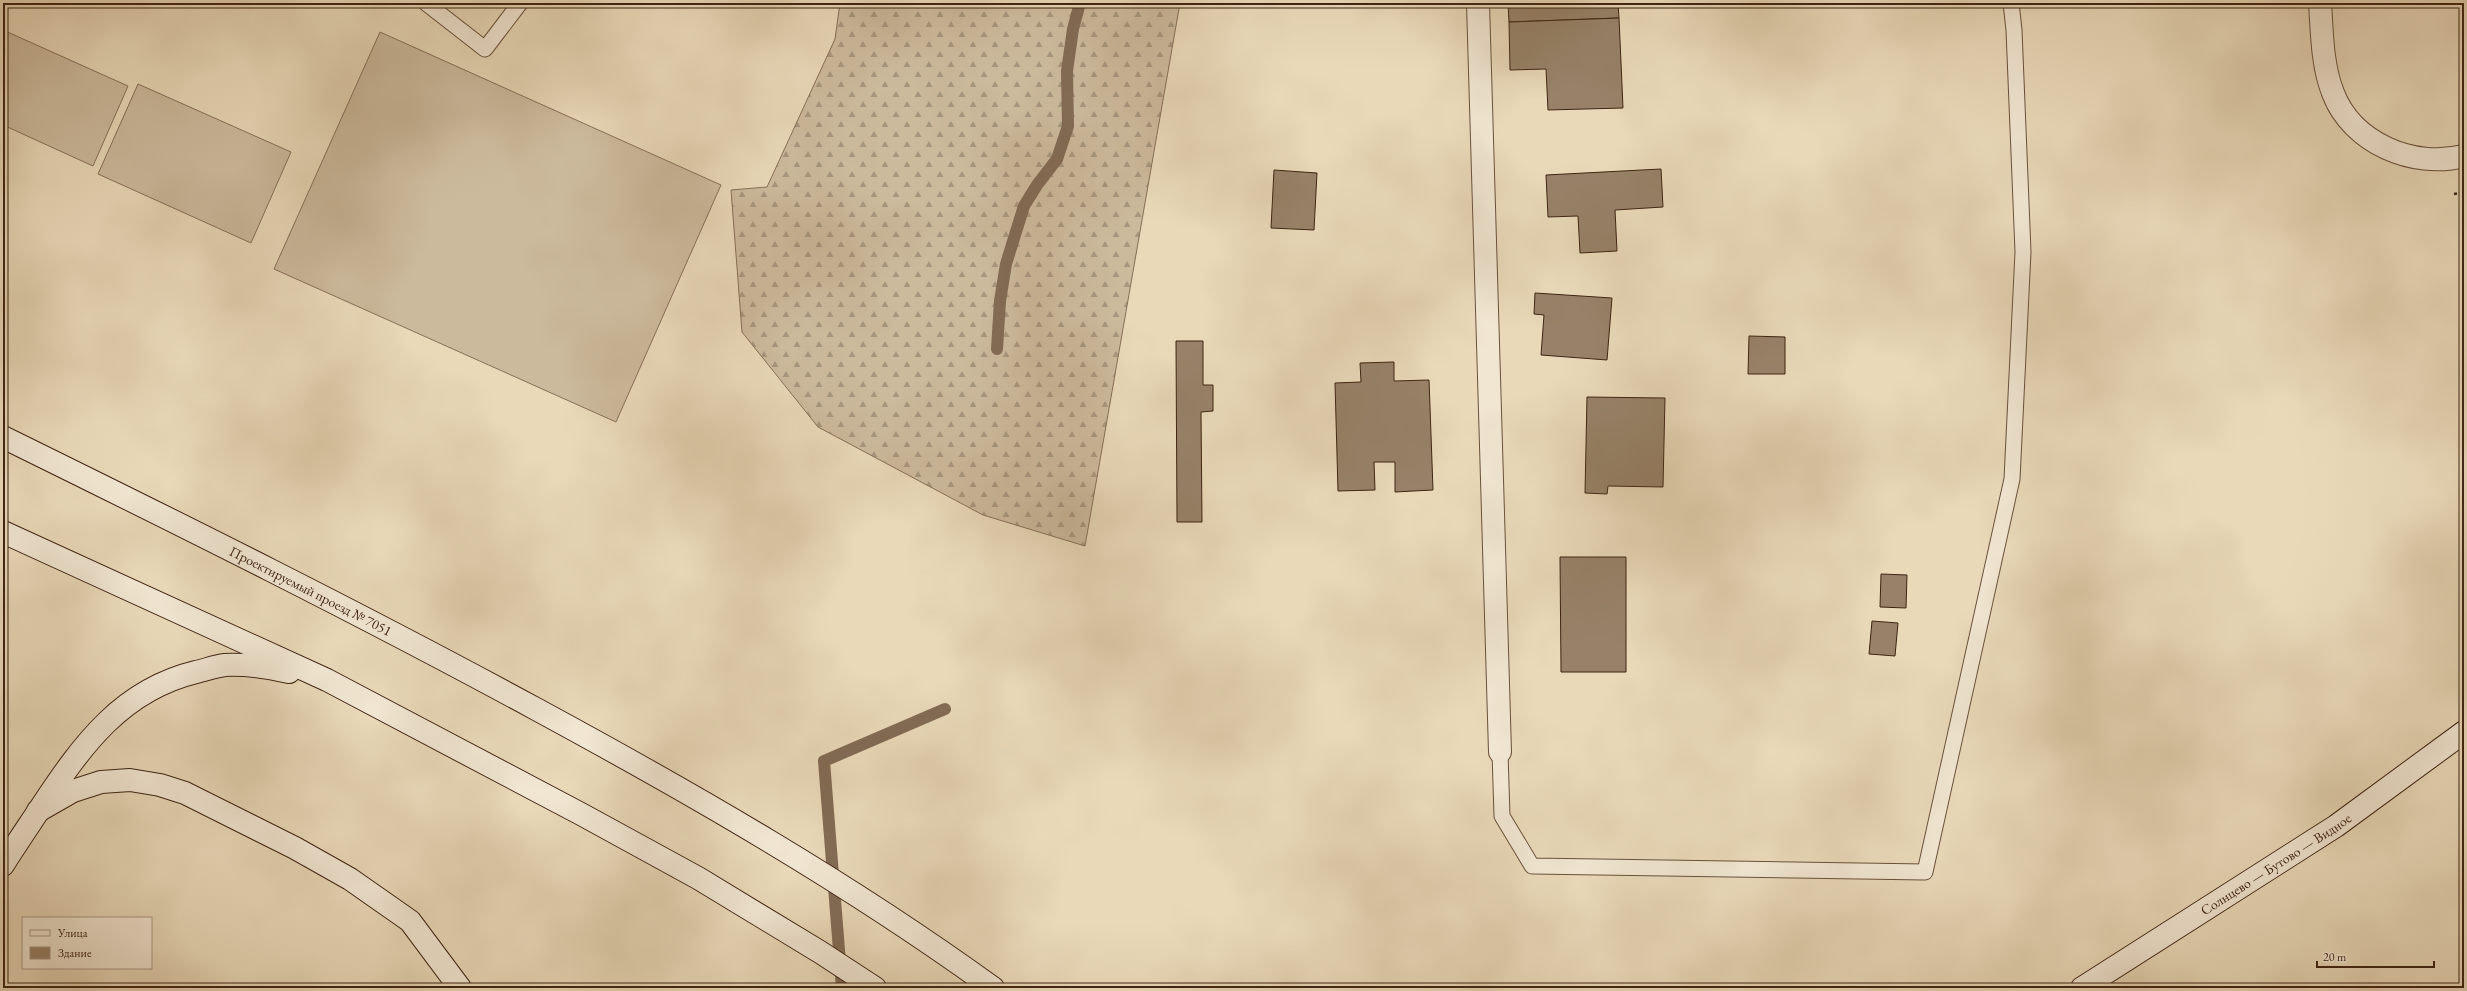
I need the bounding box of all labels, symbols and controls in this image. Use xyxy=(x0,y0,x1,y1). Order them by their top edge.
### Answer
street label: Проектируемый проезд № 7051 xyxy=(227,542,395,640)
street label: Солнцево — Бутово — Видное xyxy=(2197,809,2355,919)
legend xyxy=(22,917,152,969)
text: Улица xyxy=(57,925,88,941)
scale bar xyxy=(2317,943,2434,969)
text: Здание xyxy=(58,945,92,961)
text: 20 m xyxy=(2323,949,2347,965)

